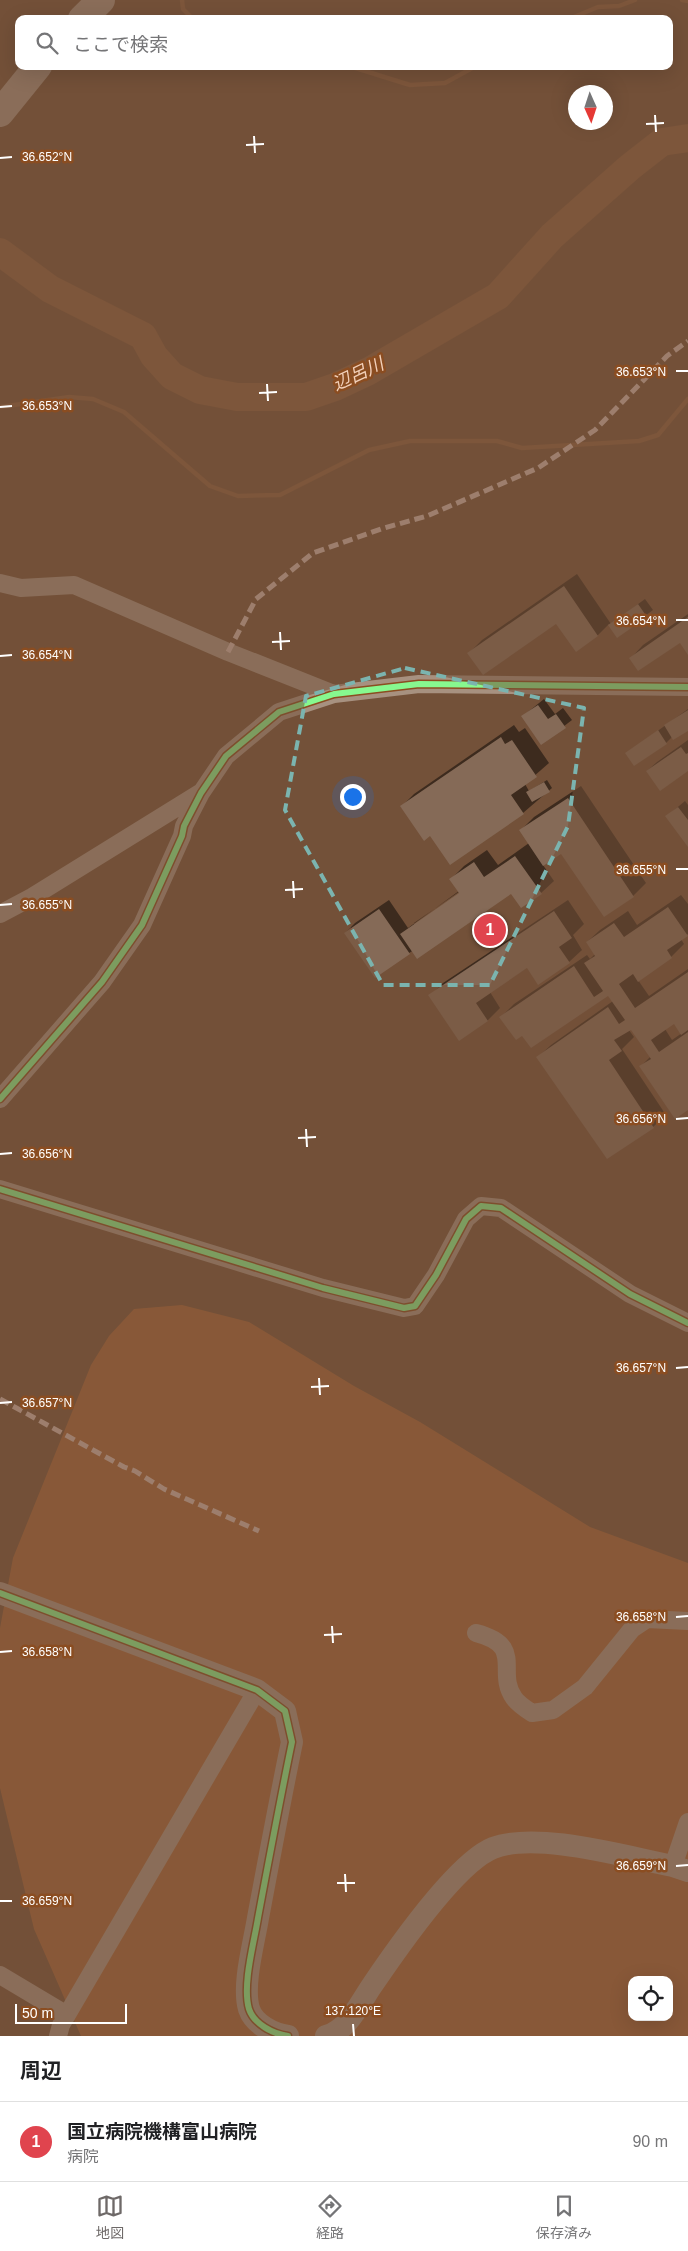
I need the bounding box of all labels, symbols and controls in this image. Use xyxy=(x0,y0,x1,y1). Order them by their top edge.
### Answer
search box xyxy=(15,15,673,70)
icon: search xyxy=(33,29,61,57)
text: ここで検索 xyxy=(73,34,168,55)
north arrow xyxy=(568,85,613,130)
text: 36.652°N xyxy=(22,150,72,164)
water label: 辺呂川 xyxy=(329,353,389,394)
text: 36.653°N xyxy=(616,365,666,379)
text: 36.653°N xyxy=(22,399,72,413)
text: 36.654°N xyxy=(616,614,666,628)
text: 36.654°N xyxy=(22,648,72,662)
your location xyxy=(340,784,366,810)
text: 36.655°N xyxy=(616,863,666,877)
text: 36.655°N xyxy=(22,898,72,912)
pin: 1 xyxy=(474,911,506,949)
text: 36.656°N xyxy=(616,1112,666,1126)
text: 36.656°N xyxy=(22,1147,72,1161)
text: 36.657°N xyxy=(616,1361,666,1375)
text: 36.657°N xyxy=(22,1396,72,1410)
text: 36.658°N xyxy=(616,1610,666,1624)
text: 36.658°N xyxy=(22,1645,72,1659)
text: 36.659°N xyxy=(616,1859,666,1873)
text: 36.659°N xyxy=(22,1894,72,1908)
map controls xyxy=(628,1976,673,2021)
button: locate xyxy=(628,1976,673,2021)
scale bar xyxy=(15,2001,128,2024)
text: 137.120°E xyxy=(325,2004,381,2018)
text: 50 m xyxy=(22,2005,53,2021)
text: 周辺 xyxy=(20,2059,62,2082)
text: 国立病院機構富山病院 xyxy=(67,2121,257,2142)
text: 1 xyxy=(32,2133,40,2150)
text: 90 m xyxy=(632,2133,668,2150)
text: 病院 xyxy=(67,2148,99,2165)
tab: 地図 xyxy=(96,2192,124,2242)
tab: 経路 xyxy=(316,2192,344,2242)
tab: 保存済み xyxy=(536,2192,592,2242)

